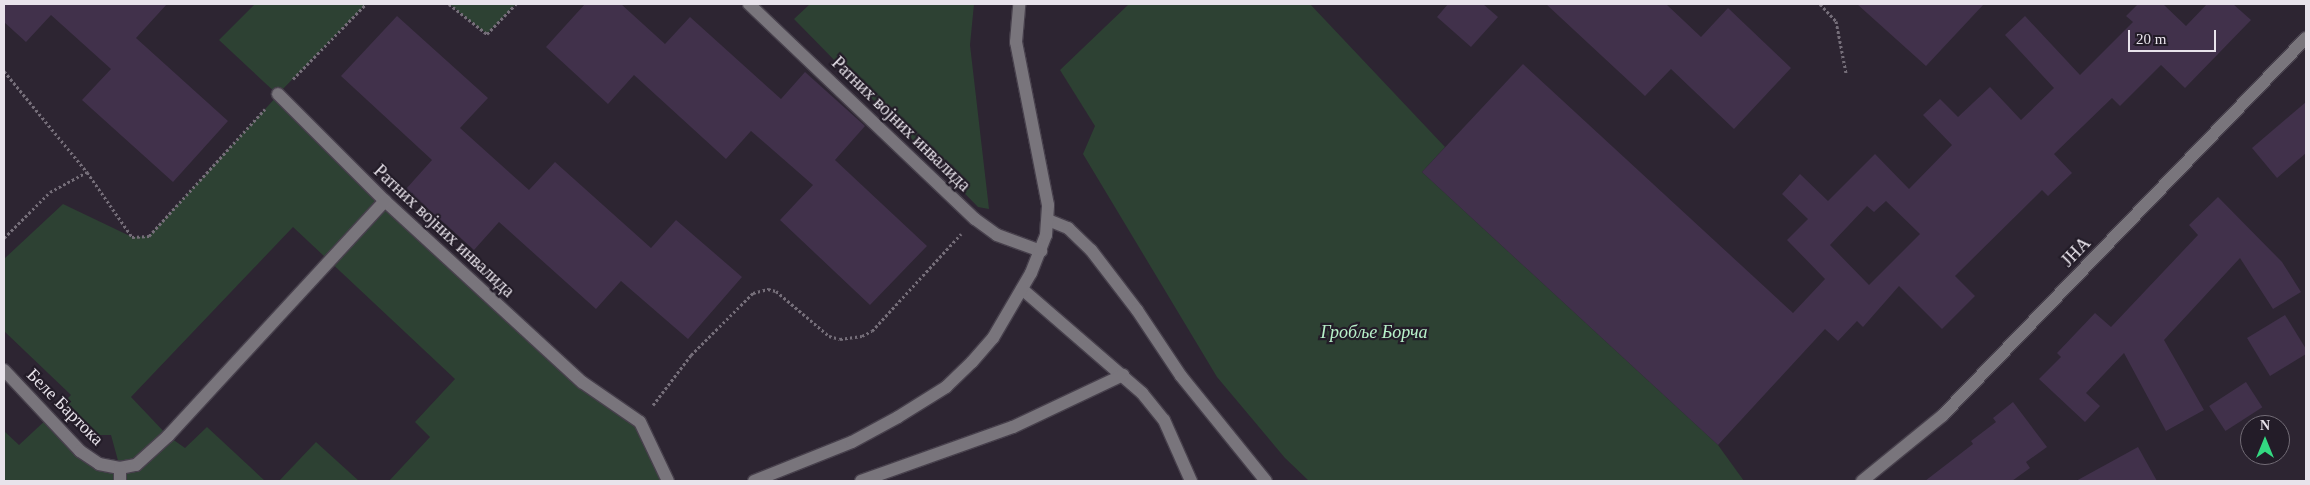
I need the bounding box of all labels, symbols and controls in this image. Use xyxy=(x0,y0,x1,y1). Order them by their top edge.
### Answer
scale bar xyxy=(2130,20,2218,52)
text: 20 m xyxy=(2136,31,2166,47)
street label: Ратних војних инвалида xyxy=(827,52,975,196)
street label: Ратних војних инвалида xyxy=(369,160,519,302)
street label: ЈНА xyxy=(2057,233,2095,271)
park label: Гробље Борча xyxy=(1320,321,1428,343)
street label: Беле Бартока xyxy=(22,364,108,450)
north arrow xyxy=(2240,415,2290,465)
text: N xyxy=(2260,418,2270,433)

